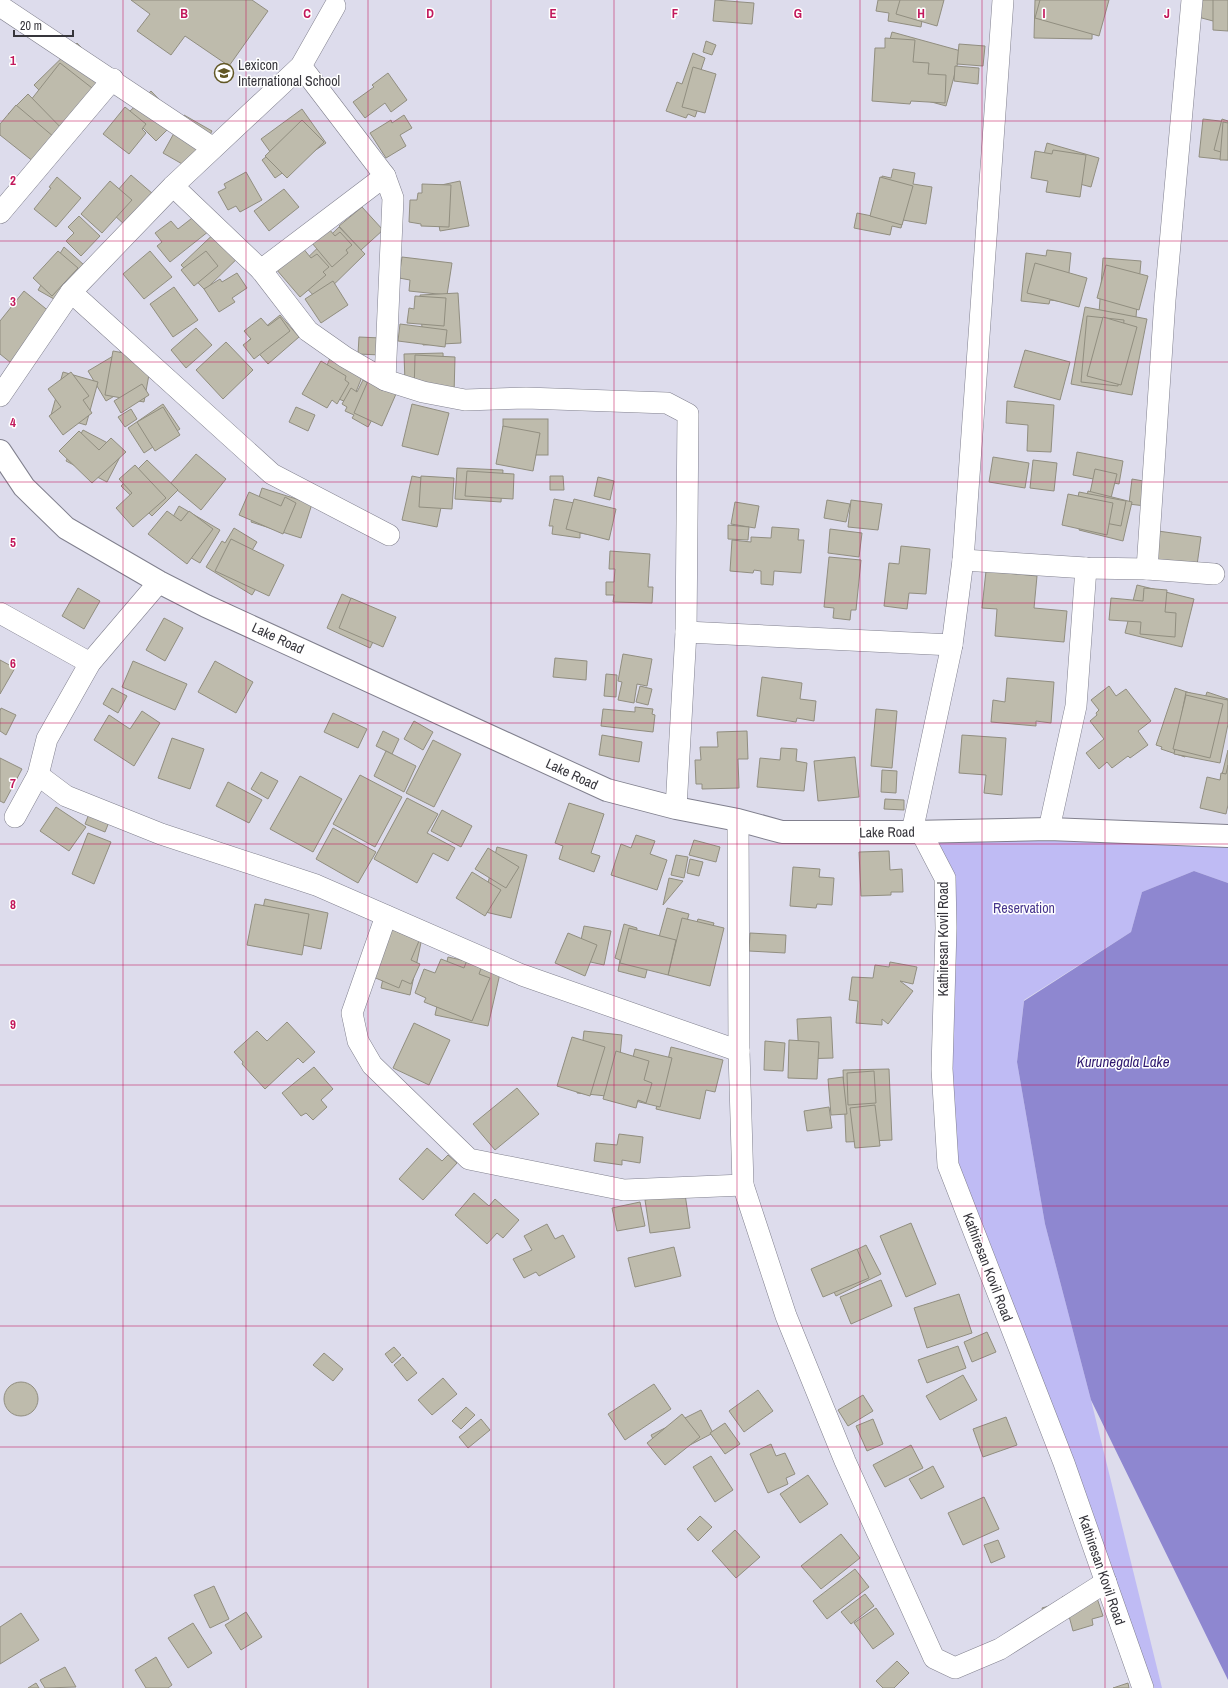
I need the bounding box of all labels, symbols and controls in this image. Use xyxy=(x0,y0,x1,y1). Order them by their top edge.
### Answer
text: B xyxy=(180,5,188,22)
text: C xyxy=(303,5,311,22)
text: D xyxy=(426,5,434,22)
text: E xyxy=(549,5,557,22)
text: F xyxy=(672,5,679,22)
text: G xyxy=(794,5,802,22)
text: H xyxy=(917,5,925,22)
text: I xyxy=(1043,5,1046,22)
text: J xyxy=(1164,5,1170,22)
scale bar xyxy=(14,12,73,38)
text: 20 m xyxy=(20,18,42,34)
text: 1 xyxy=(10,52,16,69)
place label: Lexicon International School xyxy=(238,56,340,90)
school or university icon: Lexicon International School xyxy=(213,62,235,84)
text: 2 xyxy=(10,172,16,189)
text: 3 xyxy=(10,293,16,310)
text: 4 xyxy=(10,414,16,431)
text: 5 xyxy=(10,534,16,551)
street label: Lake Road xyxy=(249,618,307,658)
text: 6 xyxy=(10,655,16,672)
street label: Lake Road xyxy=(543,754,601,794)
text: 7 xyxy=(10,775,16,792)
street label: Lake Road xyxy=(859,823,915,841)
street label: Kathiresan Kovil Road xyxy=(934,882,952,996)
text: 8 xyxy=(10,896,16,913)
park label: Reservation xyxy=(993,899,1055,917)
text: 9 xyxy=(10,1016,16,1033)
water label: Kurunegala Lake xyxy=(1076,1051,1170,1072)
street label: Kathiresan Kovil Road xyxy=(959,1210,1017,1324)
street label: Kathiresan Kovil Road xyxy=(1075,1513,1129,1627)

